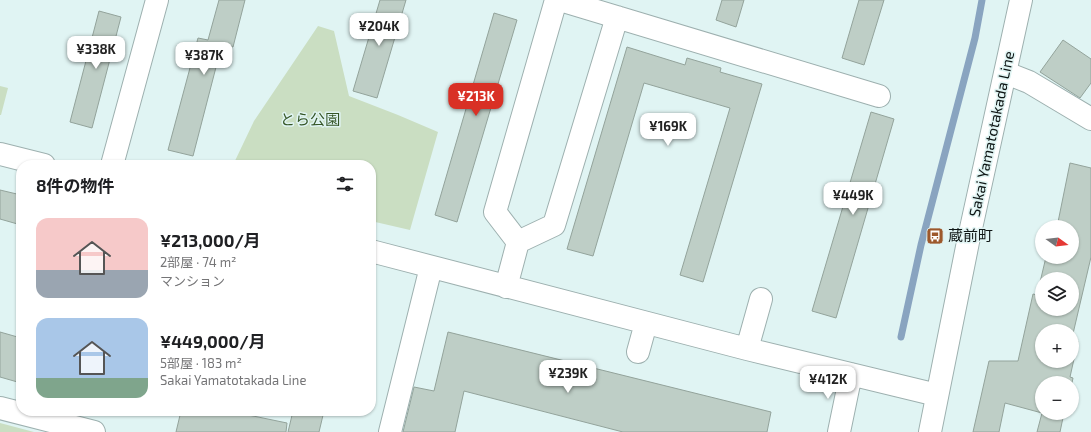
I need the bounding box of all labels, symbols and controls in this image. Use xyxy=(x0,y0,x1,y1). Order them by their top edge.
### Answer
pin: ¥204K xyxy=(351,13,407,47)
text: ¥204K xyxy=(359,18,399,34)
pin: ¥338K xyxy=(68,36,124,70)
text: ¥338K xyxy=(76,41,116,57)
pin: ¥387K xyxy=(176,42,232,76)
text: ¥387K xyxy=(184,47,224,63)
street label: Sakai Yamatotakada Line xyxy=(965,49,1017,218)
pin: ¥213K xyxy=(448,83,504,117)
text: ¥213K xyxy=(457,88,495,104)
park label: とら公園 xyxy=(280,110,340,128)
pin: ¥169K xyxy=(640,113,696,147)
text: ¥169K xyxy=(649,118,687,134)
icon: filters xyxy=(334,173,356,195)
text: 8件の物件 xyxy=(36,175,115,195)
pin: ¥449K xyxy=(825,182,881,216)
text: ¥449K xyxy=(832,187,874,203)
north arrow xyxy=(1035,220,1079,264)
map controls xyxy=(1035,220,1079,420)
bus stop icon: 蔵前町 xyxy=(925,226,945,246)
place label: 蔵前町 xyxy=(948,226,993,244)
text: ¥213,000/月 xyxy=(160,230,261,250)
icon: home xyxy=(68,234,116,282)
text: 2部屋 · 74 m² xyxy=(160,254,237,270)
button: layers xyxy=(1035,272,1079,316)
text: マンション xyxy=(160,273,225,289)
button: + xyxy=(1035,324,1079,368)
text: ¥449,000/月 xyxy=(160,331,266,351)
icon: home xyxy=(68,334,116,382)
text: 5部屋 · 183 m² xyxy=(160,355,242,371)
pin: ¥239K xyxy=(540,360,596,394)
text: ¥239K xyxy=(548,365,588,381)
pin: ¥412K xyxy=(800,366,856,400)
text: ¥412K xyxy=(809,371,847,387)
text: Sakai Yamatotakada Line xyxy=(160,372,306,388)
button: − xyxy=(1035,376,1079,420)

